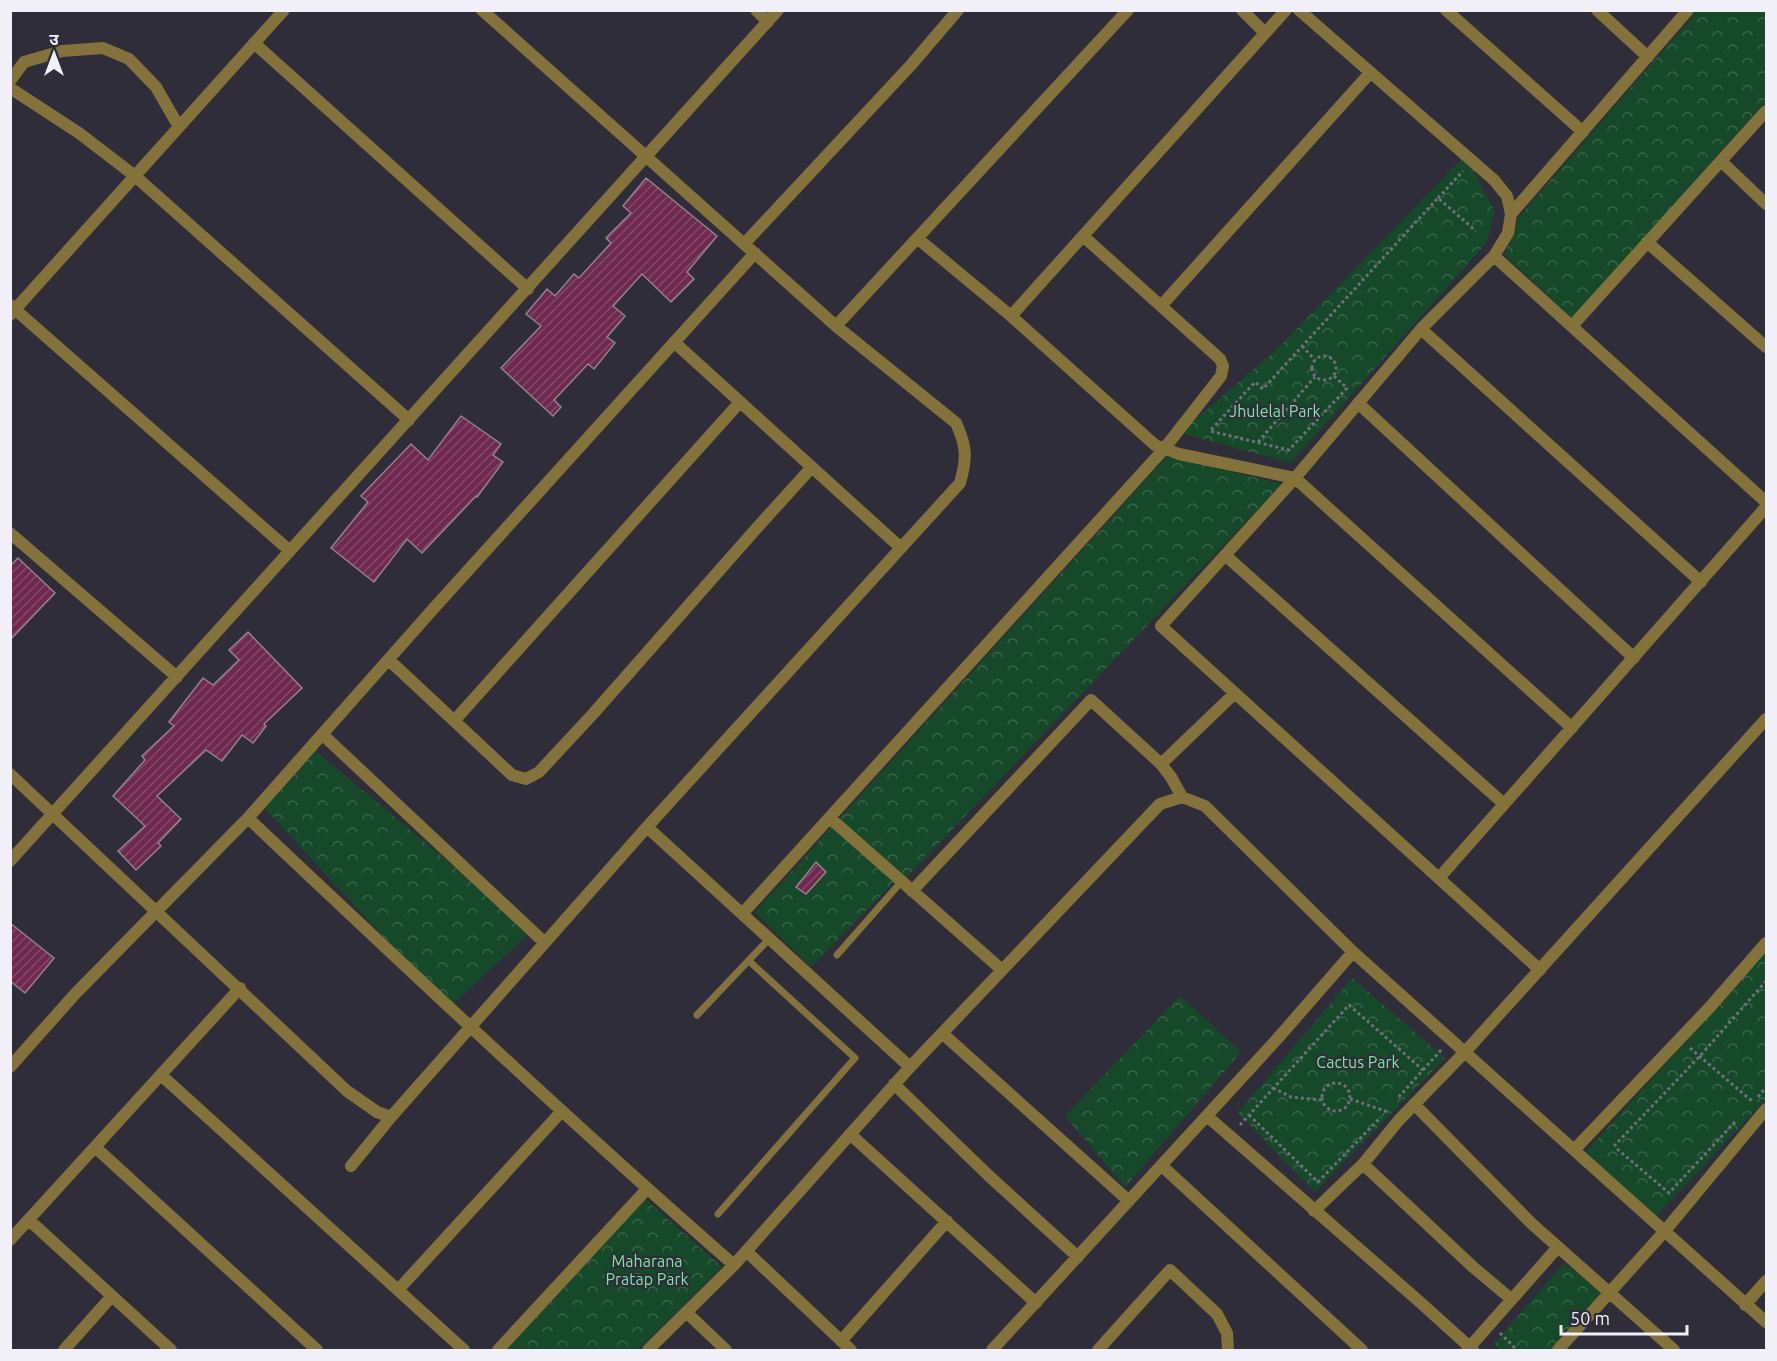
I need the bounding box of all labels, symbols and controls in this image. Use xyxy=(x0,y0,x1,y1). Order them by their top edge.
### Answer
north arrow xyxy=(24,24,84,84)
text: उ xyxy=(49,30,59,48)
park label: Jhulelal Park xyxy=(1229,402,1321,420)
park label: Cactus Park xyxy=(1316,1053,1400,1071)
park label: Maharana Pratap Park xyxy=(605,1252,689,1288)
scale bar xyxy=(1561,1298,1687,1336)
text: 50 m xyxy=(1570,1308,1610,1328)

